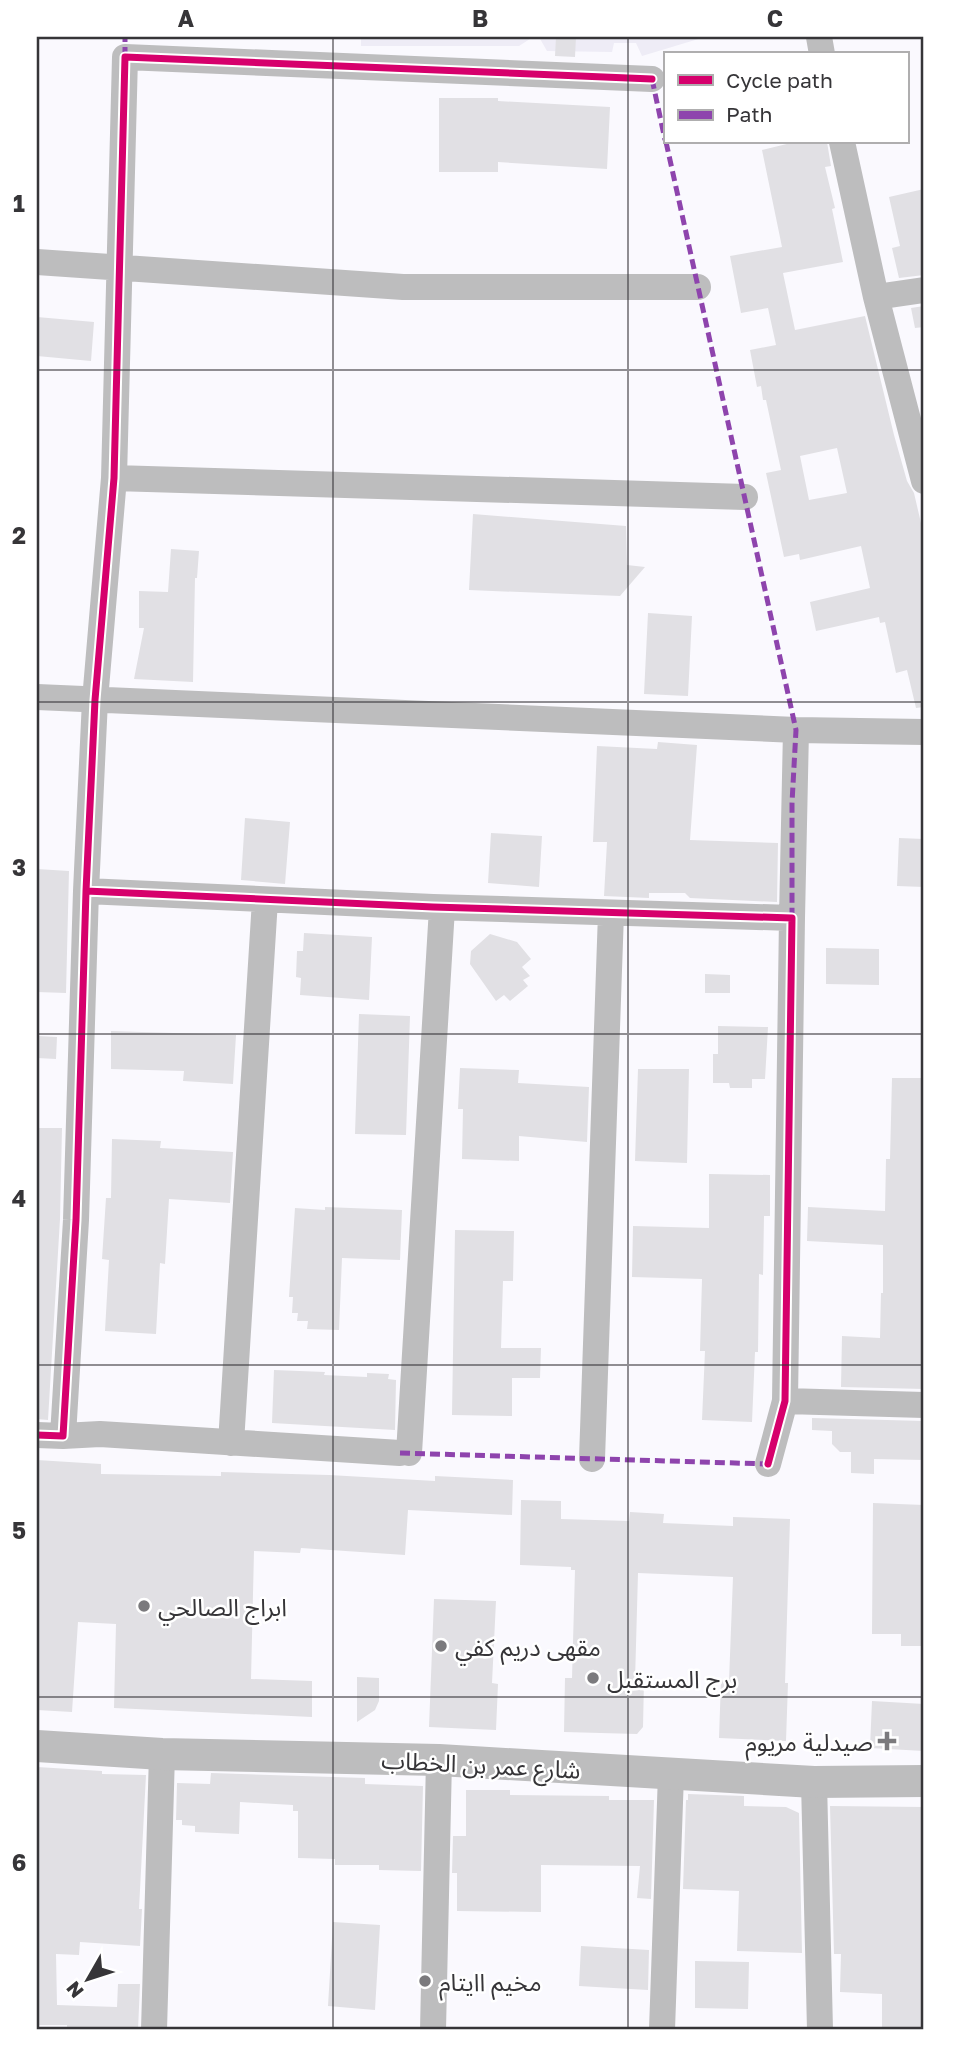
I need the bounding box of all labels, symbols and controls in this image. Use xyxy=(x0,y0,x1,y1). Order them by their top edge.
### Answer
text: A xyxy=(178,4,195,32)
text: B xyxy=(472,4,488,32)
text: C xyxy=(767,4,783,32)
legend xyxy=(664,52,908,144)
text: Cycle path xyxy=(726,67,833,93)
text: Path xyxy=(726,101,773,127)
text: 1 xyxy=(13,189,25,217)
text: 2 xyxy=(12,521,26,549)
text: 3 xyxy=(12,853,26,881)
text: 4 xyxy=(12,1184,26,1212)
text: 5 xyxy=(12,1516,26,1544)
place label: ابراج الصالحي xyxy=(158,1592,287,1626)
marker: ابراج الصالحي xyxy=(136,1598,152,1614)
place label: مقهى دريم كفي xyxy=(455,1632,601,1666)
marker: مقهى دريم كفي xyxy=(433,1638,449,1654)
place label: برج المستقبل xyxy=(607,1664,737,1697)
marker: برج المستقبل xyxy=(585,1670,601,1686)
place label: صيدلية مريوم xyxy=(745,1727,873,1761)
marker: صيدلية مريوم xyxy=(879,1733,895,1749)
street label: شارع عمر بن الخطاب xyxy=(381,1744,581,1788)
text: 6 xyxy=(12,1848,26,1876)
north arrow xyxy=(52,1944,122,2014)
place label: مخيم اايتام xyxy=(439,1967,541,2001)
marker: مخيم اايتام xyxy=(417,1973,433,1989)
text: N xyxy=(61,1977,88,2003)

